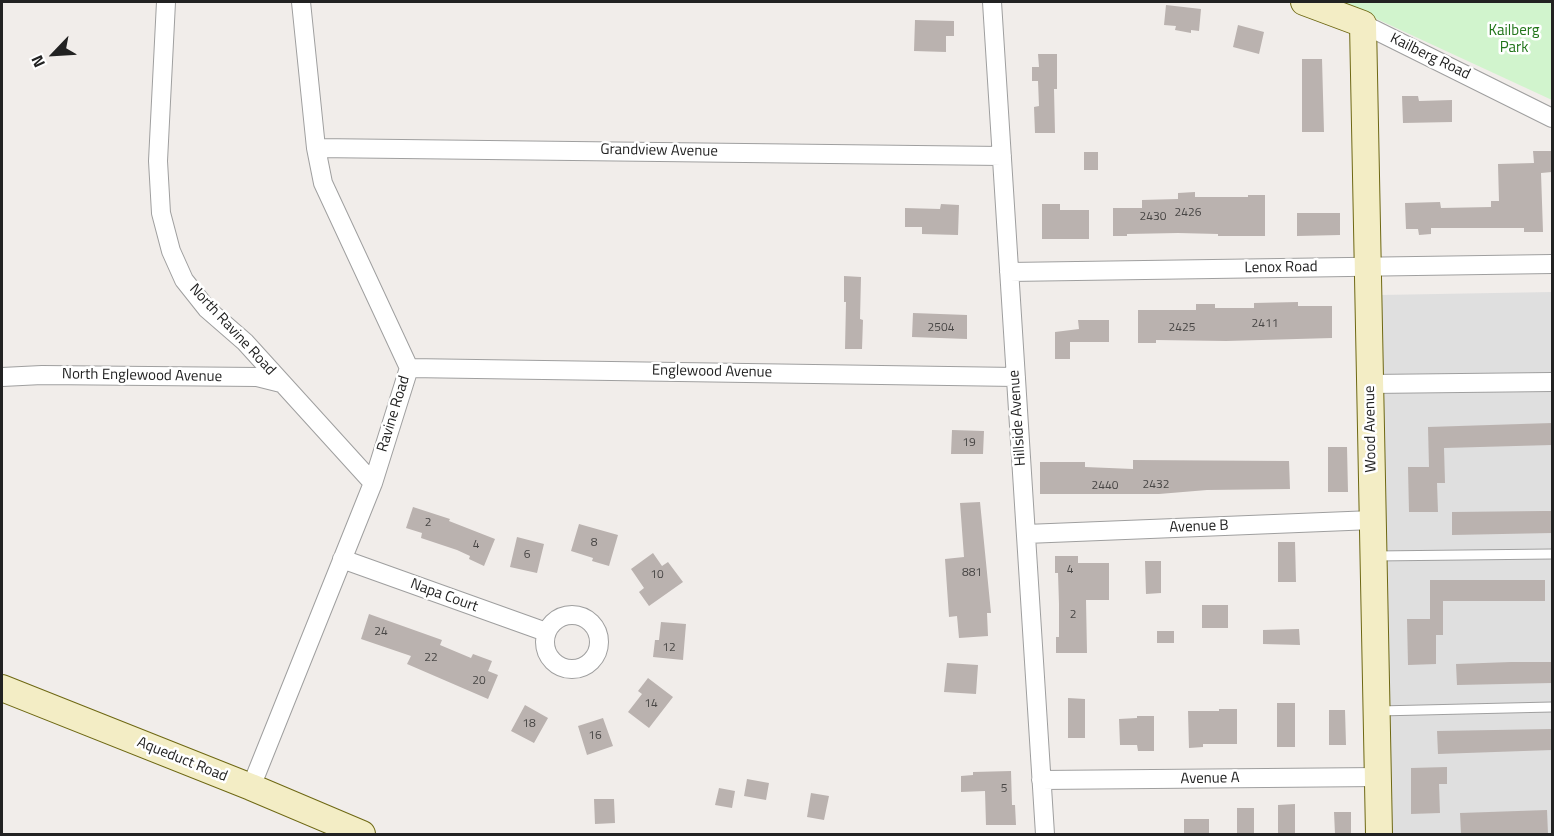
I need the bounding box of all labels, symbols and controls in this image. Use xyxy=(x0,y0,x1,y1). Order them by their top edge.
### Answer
park label: Kailberg Park xyxy=(1488,22,1540,57)
north arrow xyxy=(24,24,84,84)
street label: Kailberg Road xyxy=(1387,30,1473,84)
text: N xyxy=(24,52,51,72)
street label: Grandview Avenue xyxy=(600,141,718,161)
house number: 2426 xyxy=(1175,206,1201,220)
house number: 2430 xyxy=(1140,210,1166,224)
street label: Lenox Road xyxy=(1244,258,1318,278)
street label: North Ravine Road xyxy=(185,281,279,379)
house number: 2411 xyxy=(1252,317,1278,331)
house number: 2504 xyxy=(928,321,954,335)
house number: 2425 xyxy=(1169,321,1195,335)
street label: Englewood Avenue xyxy=(652,362,772,382)
street label: North Englewood Avenue xyxy=(62,366,222,386)
street label: Hillside Avenue xyxy=(1006,369,1030,467)
street label: Ravine Road xyxy=(374,374,414,454)
street label: Wood Avenue xyxy=(1361,385,1381,473)
house number: 19 xyxy=(962,436,976,450)
house number: 2432 xyxy=(1143,478,1169,492)
house number: 2440 xyxy=(1092,479,1118,493)
house number: 2 xyxy=(425,516,431,530)
street label: Avenue B xyxy=(1169,517,1229,537)
house number: 8 xyxy=(591,536,597,550)
house number: 4 xyxy=(473,538,479,552)
house number: 6 xyxy=(524,548,530,562)
house number: 4 xyxy=(1067,563,1073,577)
house number: 881 xyxy=(962,566,982,580)
house number: 10 xyxy=(650,568,664,582)
street label: Napa Court xyxy=(408,575,480,617)
house number: 2 xyxy=(1070,608,1076,622)
house number: 24 xyxy=(374,625,388,639)
house number: 12 xyxy=(662,641,676,655)
house number: 22 xyxy=(424,651,438,665)
house number: 20 xyxy=(472,674,486,688)
house number: 14 xyxy=(644,697,658,711)
house number: 18 xyxy=(522,717,536,731)
house number: 16 xyxy=(588,729,602,743)
street label: Aqueduct Road xyxy=(134,734,230,786)
street label: Avenue A xyxy=(1180,769,1240,789)
house number: 5 xyxy=(1001,782,1007,796)

